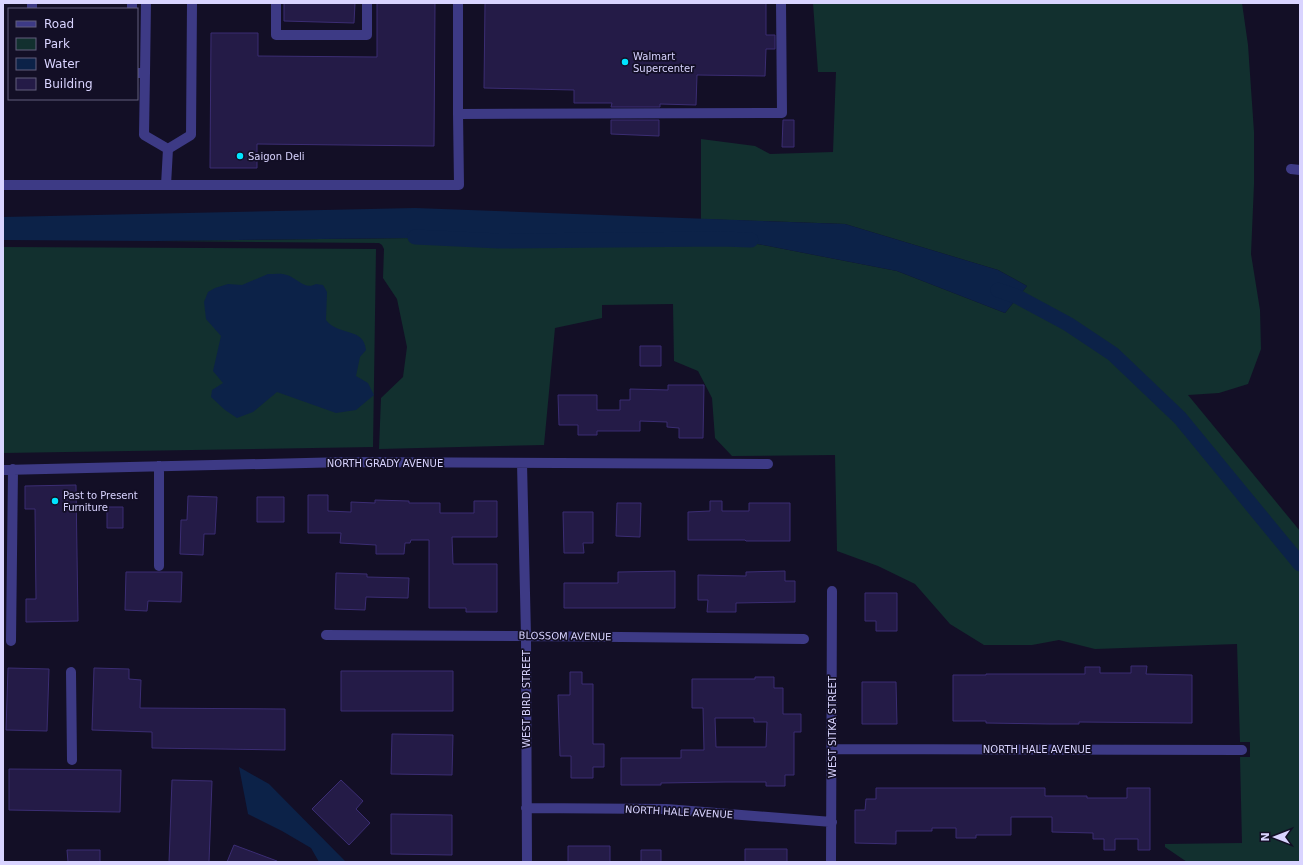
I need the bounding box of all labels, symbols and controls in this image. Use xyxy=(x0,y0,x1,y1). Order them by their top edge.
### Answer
legend xyxy=(8,8,138,100)
text: Road xyxy=(44,17,74,31)
text: Park xyxy=(44,37,70,51)
place label: Walmart Supercenter xyxy=(633,51,695,74)
text: Water xyxy=(44,57,80,71)
marker: Walmart Supercenter xyxy=(620,57,630,67)
text: Building xyxy=(44,77,93,91)
marker: Saigon Deli xyxy=(235,151,245,161)
place label: Saigon Deli xyxy=(248,151,305,162)
street label: NORTH GRADY AVENUE xyxy=(327,458,443,469)
place label: Past to Present Furniture xyxy=(63,490,138,513)
marker: Past to Present Furniture xyxy=(50,496,60,506)
street label: BLOSSOM AVENUE xyxy=(519,630,611,642)
street label: WEST BIRD STREET xyxy=(521,649,532,748)
street label: WEST SITKA STREET xyxy=(827,675,838,778)
street label: NORTH HALE AVENUE xyxy=(983,744,1091,755)
street label: NORTH HALE AVENUE xyxy=(625,804,733,820)
north arrow xyxy=(1255,817,1295,857)
text: N xyxy=(1259,832,1272,842)

